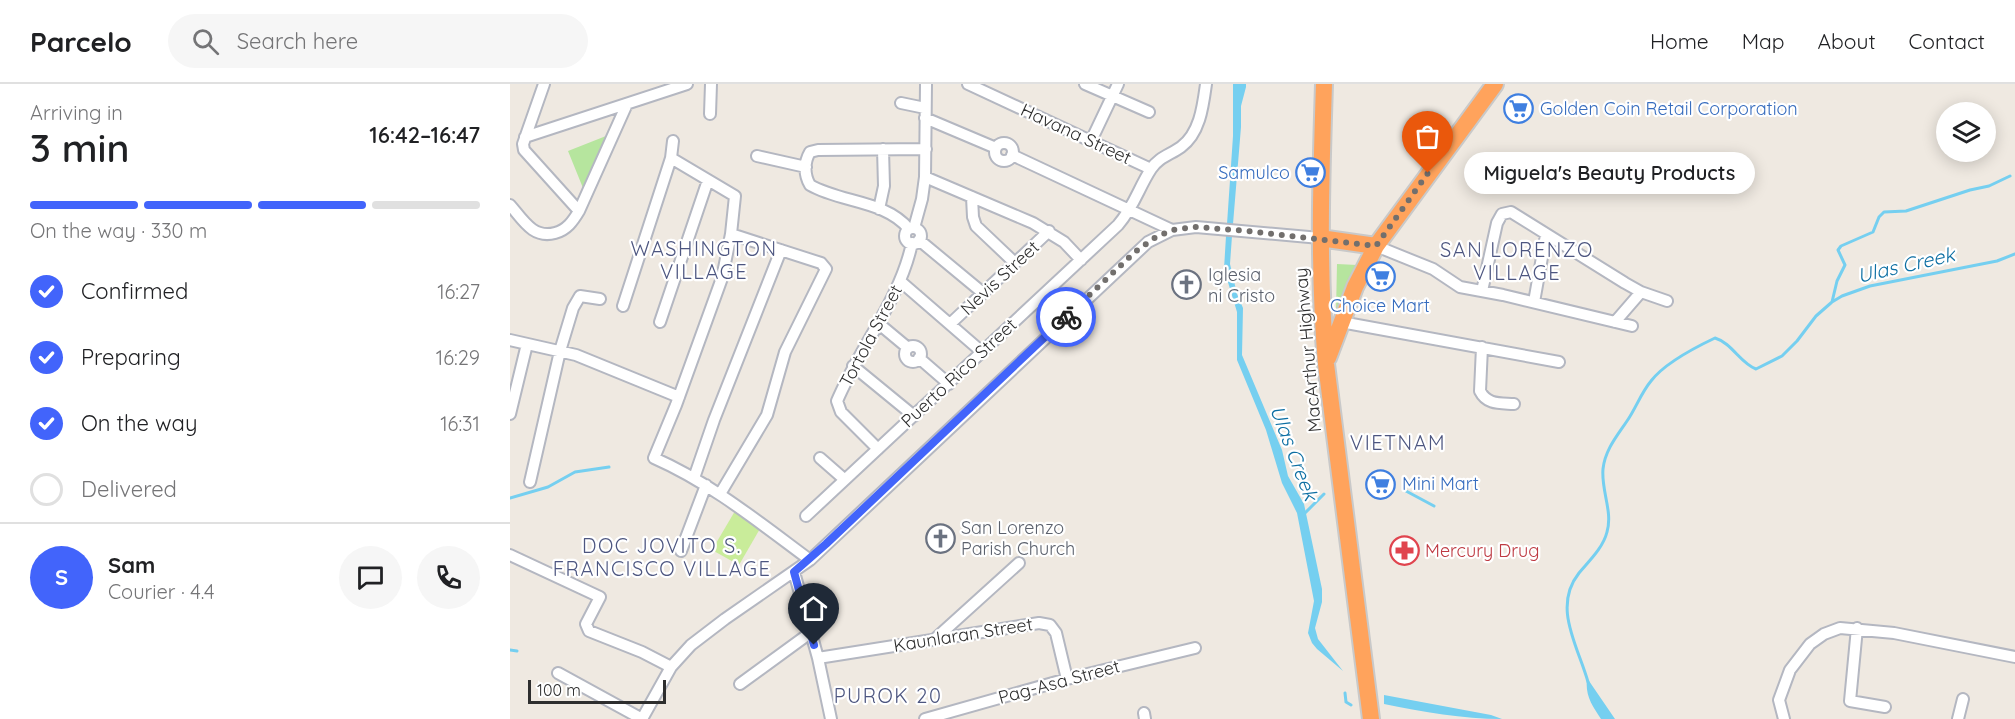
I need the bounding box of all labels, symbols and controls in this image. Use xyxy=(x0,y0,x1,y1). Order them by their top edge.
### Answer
search box xyxy=(168,14,588,68)
text: Parcelo xyxy=(30,24,132,59)
icon: search xyxy=(189,25,222,58)
text: Search here xyxy=(237,27,358,55)
text: Home xyxy=(1650,28,1709,54)
text: Map xyxy=(1742,28,1785,54)
text: About xyxy=(1818,28,1876,54)
text: Contact xyxy=(1909,28,1985,54)
supermarket icon: Golden Coin Retail Corporation xyxy=(1503,93,1535,125)
place label: Golden Coin Retail Corporation xyxy=(1540,97,1798,120)
street label: Havana Street xyxy=(1017,98,1135,169)
text: Arriving in xyxy=(30,100,123,125)
map controls xyxy=(1936,102,1996,162)
button: layers xyxy=(1936,102,1996,162)
pin xyxy=(1402,111,1453,173)
icon: bag xyxy=(1411,120,1444,153)
text: 16:42–16:47 xyxy=(369,121,480,149)
text: 3 min xyxy=(30,123,129,172)
callout: Miguela's Beauty Products xyxy=(1464,152,1755,194)
supermarket icon: Samulco xyxy=(1295,157,1327,189)
text: Miguela's Beauty Products xyxy=(1484,160,1735,185)
place label: Samulco xyxy=(1218,161,1290,184)
text: On the way · 330 m xyxy=(30,218,207,243)
street label: Nevis Street xyxy=(956,235,1044,320)
district label: WASHINGTON VILLAGE xyxy=(631,236,777,284)
district label: SAN LORENZO VILLAGE xyxy=(1440,237,1594,285)
water label: Ulas Creek xyxy=(1855,241,1959,288)
supermarket icon: Choice Mart xyxy=(1364,261,1396,293)
place label: Iglesia ni Cristo xyxy=(1208,263,1275,307)
street label: MacArthur Highway xyxy=(1289,267,1326,433)
church icon: Iglesia ni Cristo xyxy=(1171,269,1203,301)
icon: check xyxy=(30,275,63,308)
text: Confirmed xyxy=(81,277,188,305)
text: 16:27 xyxy=(437,279,480,304)
street label: Tortola Street xyxy=(834,281,907,391)
courier xyxy=(1036,287,1096,347)
place label: Choice Mart xyxy=(1330,294,1430,317)
icon: bike xyxy=(1050,301,1083,334)
street label: Puerto Rico Street xyxy=(896,313,1021,432)
icon: check xyxy=(30,341,63,374)
text: Preparing xyxy=(81,343,181,371)
text: 16:29 xyxy=(436,345,480,370)
water label: Ulas Creek xyxy=(1265,402,1325,506)
icon: check xyxy=(30,407,63,440)
text: On the way xyxy=(81,409,197,437)
text: 16:31 xyxy=(440,411,480,436)
district label: VIETNAM xyxy=(1350,430,1446,455)
supermarket icon: Mini Mart xyxy=(1365,468,1397,500)
place label: Mini Mart xyxy=(1402,472,1479,495)
text: Delivered xyxy=(81,475,177,503)
place label: San Lorenzo Parish Church xyxy=(961,516,1075,560)
church icon: San Lorenzo Parish Church xyxy=(924,522,956,554)
district label: DOC JOVITO S. FRANCISCO VILLAGE xyxy=(553,533,771,581)
pharmacy icon: Mercury Drug xyxy=(1388,535,1420,567)
place label: Mercury Drug xyxy=(1425,539,1539,562)
button: chat xyxy=(339,546,402,609)
button: phone xyxy=(417,546,480,609)
text: Sam xyxy=(108,551,155,579)
text: S xyxy=(55,563,68,591)
text: Courier · 4.4 xyxy=(108,579,214,604)
pin xyxy=(788,583,839,645)
icon: home xyxy=(797,592,830,625)
street label: Kaunlaran Street xyxy=(892,612,1034,657)
street label: Pag-Asa Street xyxy=(996,654,1122,709)
scale bar xyxy=(528,677,666,704)
text: 100 m xyxy=(537,680,581,700)
district label: PUROK 20 xyxy=(834,683,942,708)

